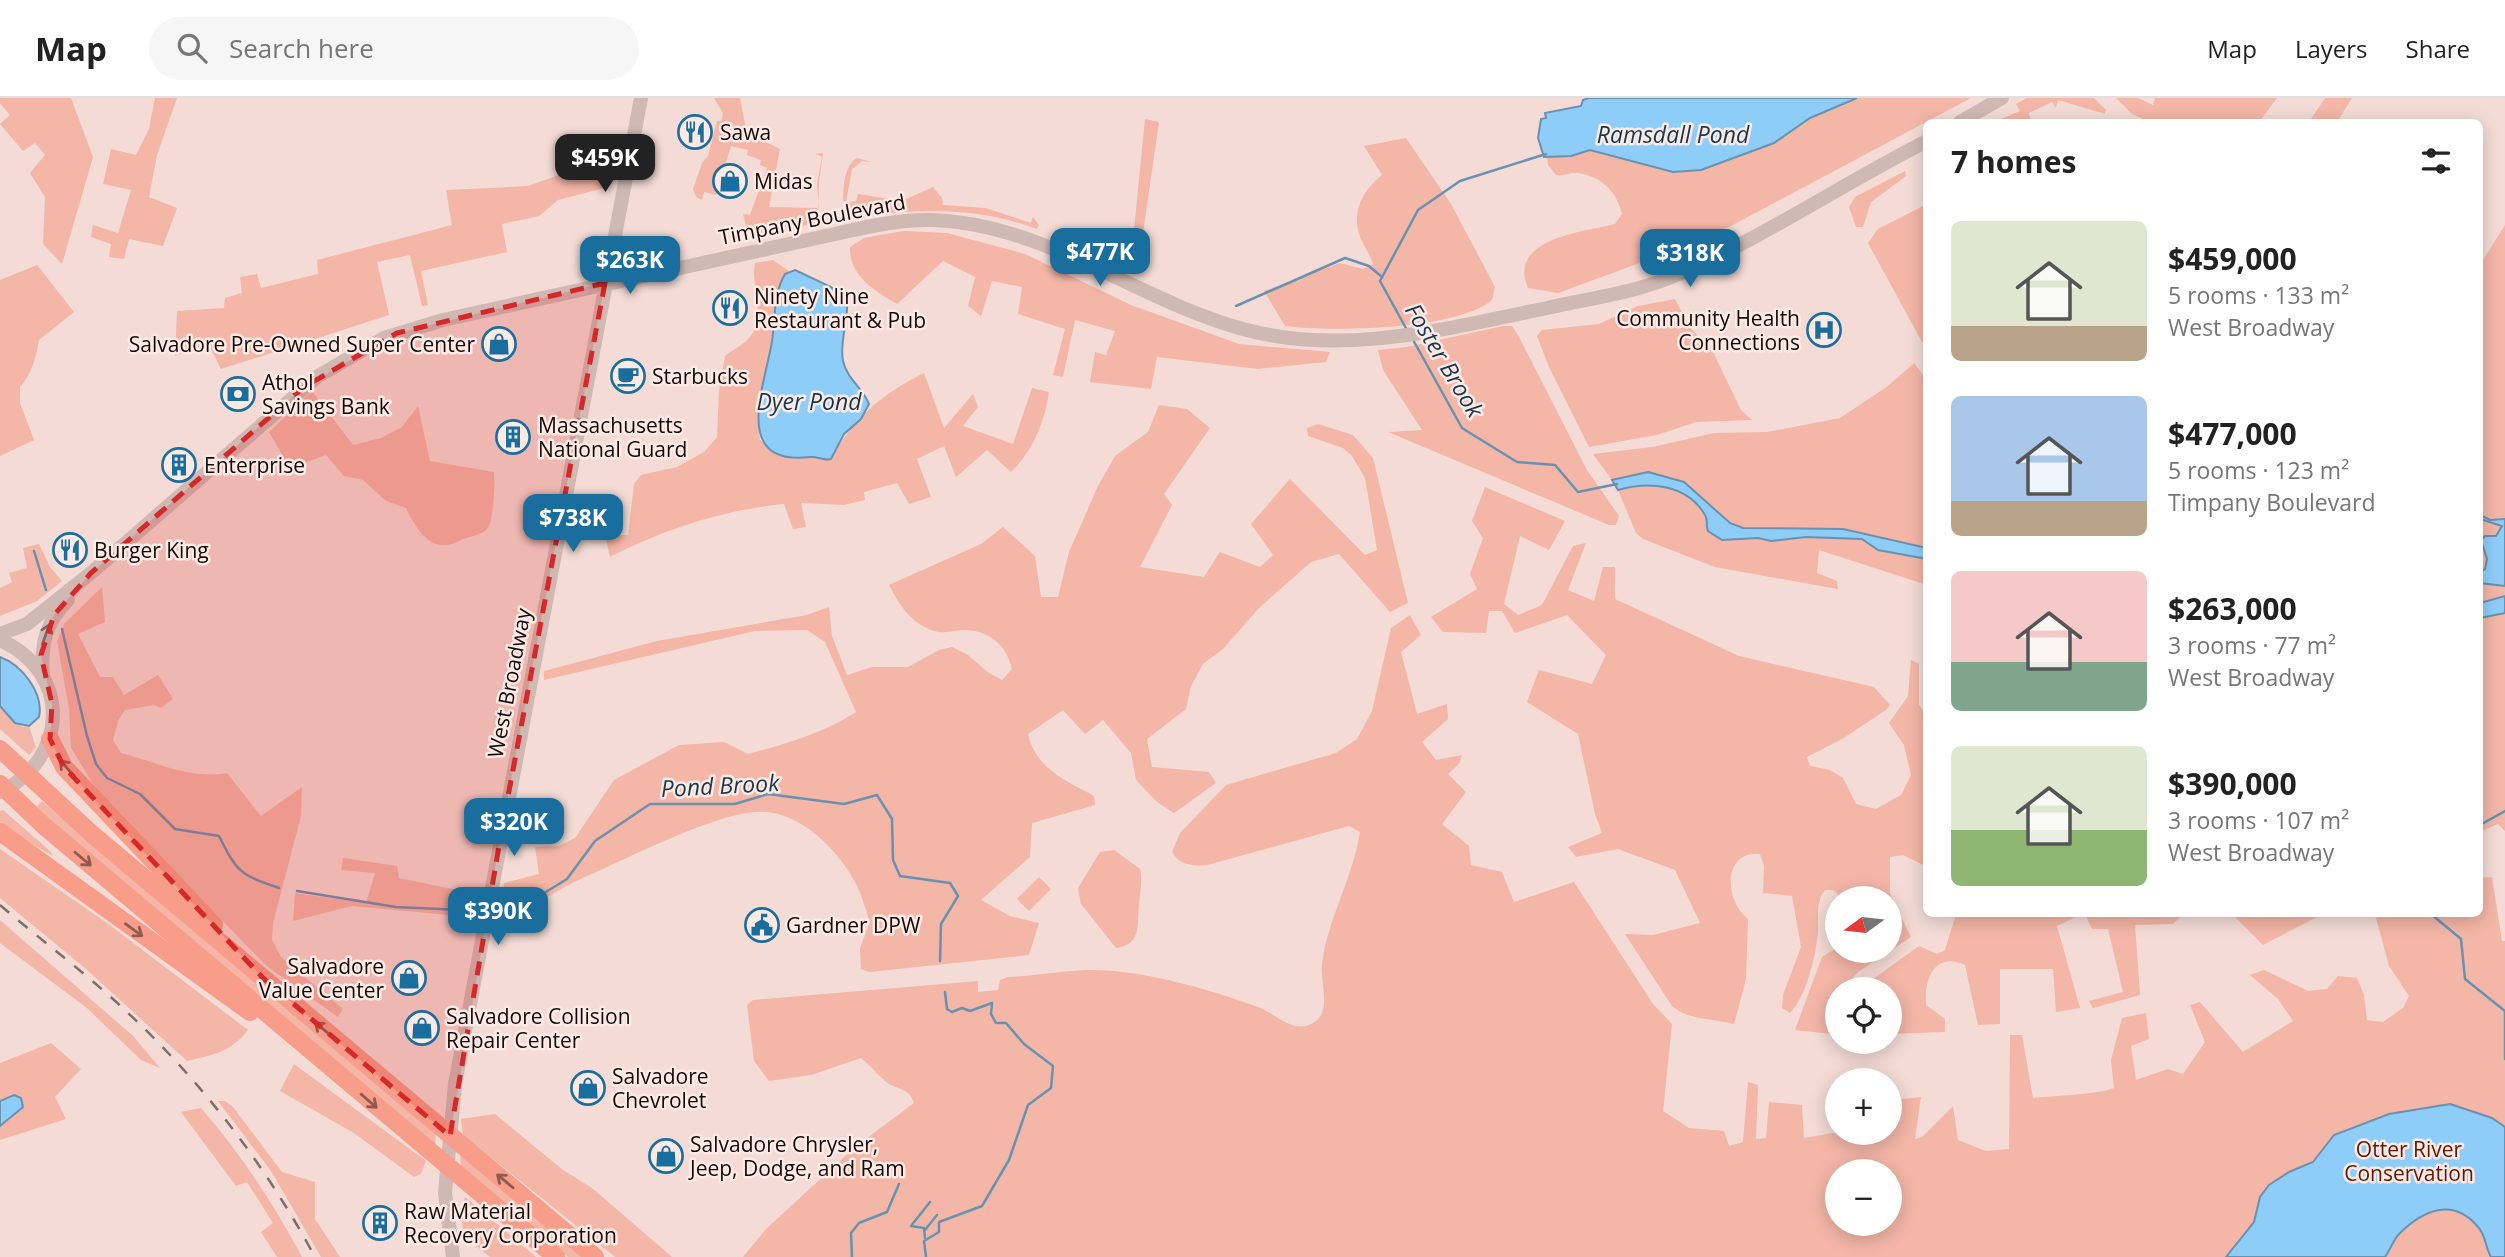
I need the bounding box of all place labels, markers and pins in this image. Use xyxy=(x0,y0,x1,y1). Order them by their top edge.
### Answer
restaurant icon: Sawa xyxy=(676,113,714,151)
place label: Sawa xyxy=(720,118,771,146)
pin: $459K xyxy=(556,134,654,194)
shop icon: Midas xyxy=(711,162,749,200)
place label: Midas xyxy=(754,167,813,195)
pin: $477K xyxy=(1051,228,1149,288)
pin: $318K xyxy=(1641,230,1739,289)
pin: $263K xyxy=(581,236,679,296)
place label: Ninety Nine Restaurant & Pub xyxy=(754,282,926,334)
restaurant icon: Ninety Nine Restaurant & Pub xyxy=(711,289,749,327)
place label: Community Health Connections xyxy=(1616,304,1800,356)
hospital icon: Community Health Connections xyxy=(1805,311,1843,349)
shop icon: Salvadore Pre-Owned Super Center xyxy=(480,325,518,363)
place label: Salvadore Pre-Owned Super Center xyxy=(129,330,475,358)
cafe icon: Starbucks xyxy=(609,357,647,395)
place label: Starbucks xyxy=(652,362,748,390)
place label: Athol Savings Bank xyxy=(262,368,390,420)
bank icon: Athol Savings Bank xyxy=(219,375,257,413)
place label: Massachusetts National Guard xyxy=(538,411,687,463)
building icon: Massachusetts National Guard xyxy=(494,418,532,456)
building icon: Enterprise xyxy=(160,446,198,484)
place label: Enterprise xyxy=(204,451,305,479)
pin: $738K xyxy=(524,494,622,554)
restaurant icon: Burger King xyxy=(51,531,89,569)
place label: Burger King xyxy=(94,536,209,564)
pin: $320K xyxy=(465,798,563,858)
pin: $390K xyxy=(449,888,547,947)
public building icon: Gardner DPW xyxy=(743,906,781,944)
place label: Gardner DPW xyxy=(786,911,921,939)
place label: Salvadore Value Center xyxy=(259,952,384,1004)
shop icon: Salvadore Value Center xyxy=(390,959,428,997)
place label: Salvadore Collision Repair Center xyxy=(446,1002,631,1054)
shop icon: Salvadore Collision Repair Center xyxy=(403,1009,441,1047)
place label: Salvadore Chevrolet xyxy=(612,1062,709,1114)
shop icon: Salvadore Chevrolet xyxy=(569,1069,607,1107)
place label: Salvadore Chrysler, Jeep, Dodge, and Ram xyxy=(688,1130,905,1182)
shop icon: Salvadore Chrysler, Jeep, Dodge, and Ram xyxy=(647,1137,685,1175)
place label: Raw Material Recovery Corporation xyxy=(404,1197,617,1249)
building icon: Raw Material Recovery Corporation xyxy=(361,1204,399,1242)

